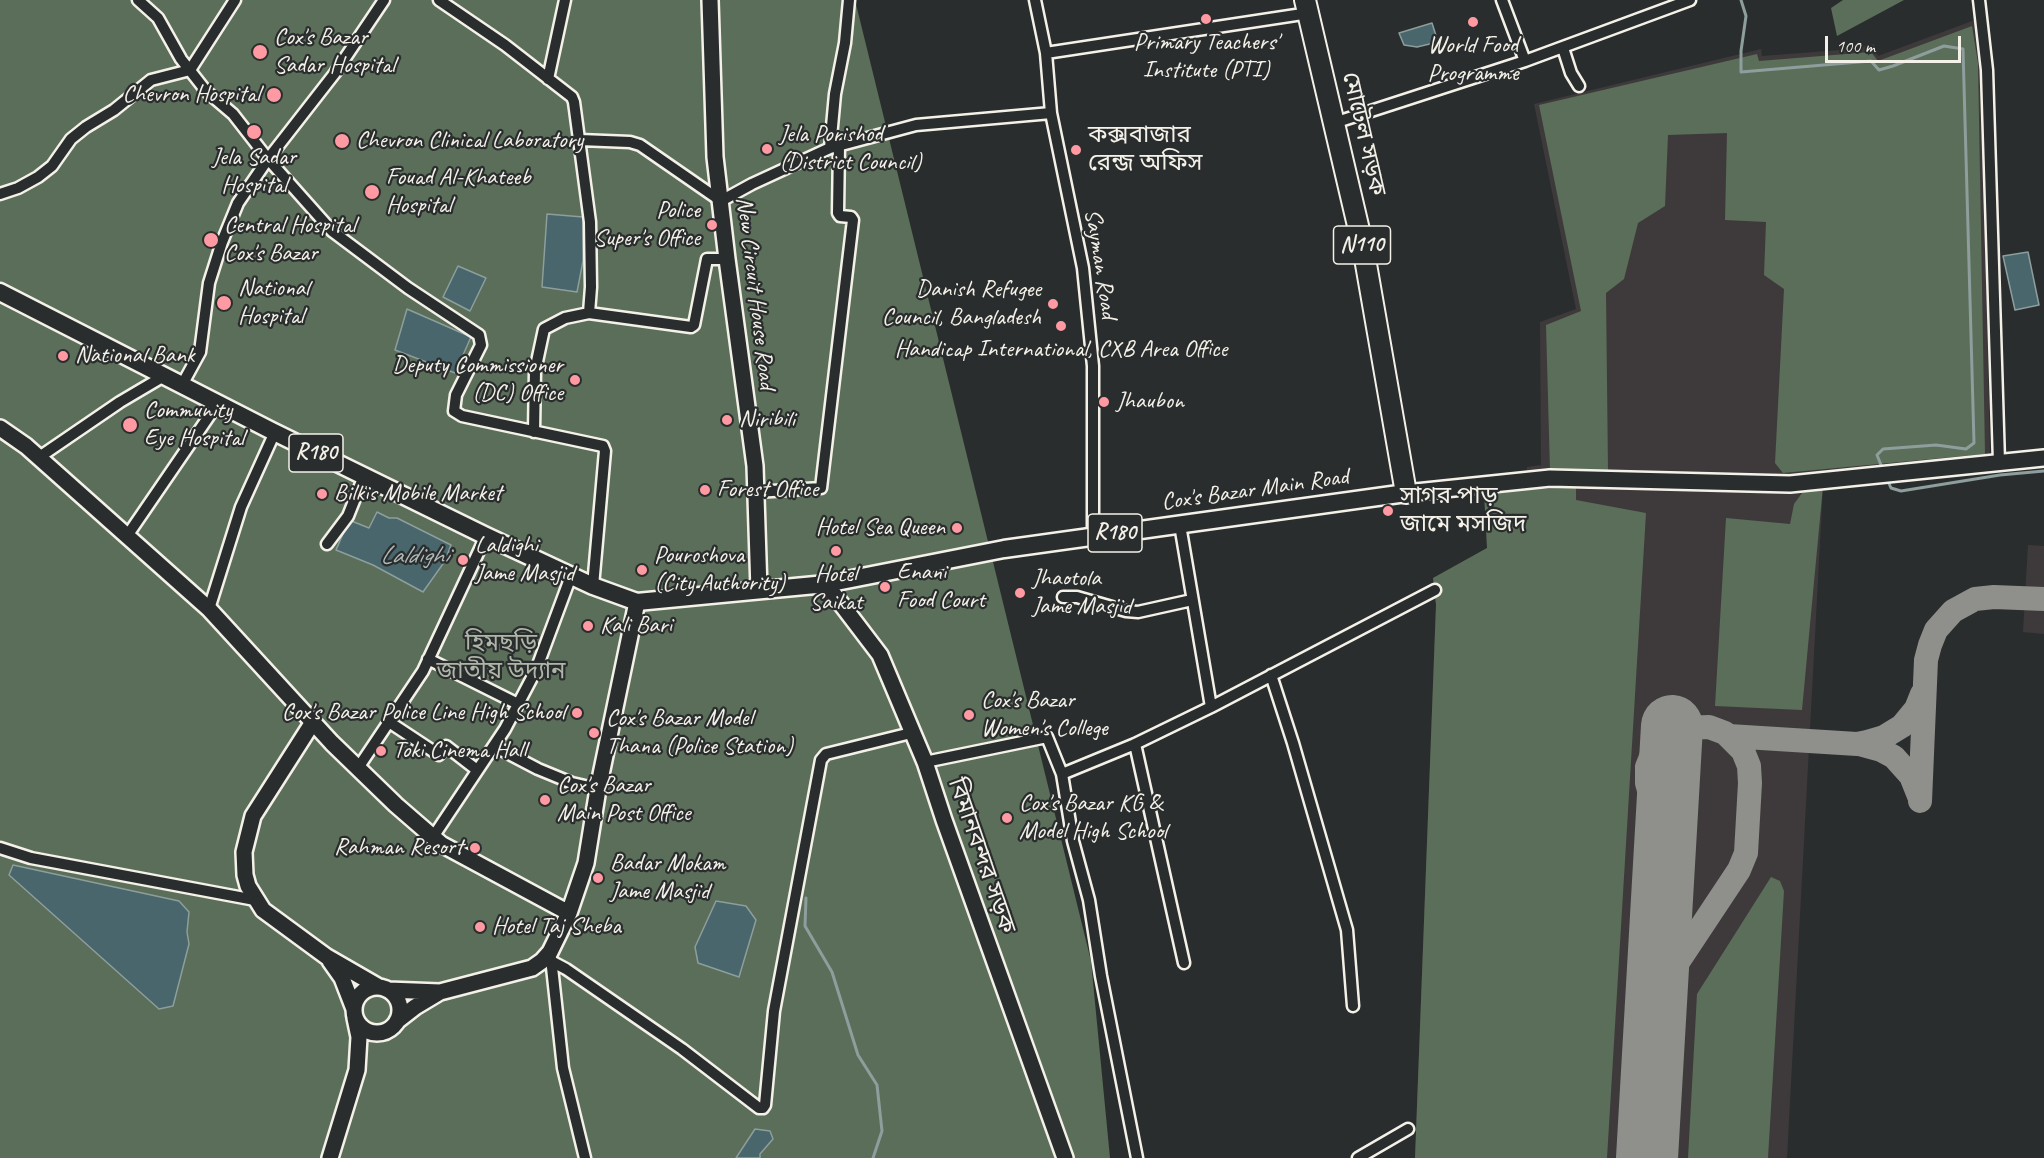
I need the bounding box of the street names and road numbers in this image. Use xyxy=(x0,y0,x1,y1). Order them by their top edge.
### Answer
street label: মোটেল সড়ক xyxy=(1335,69,1391,199)
street label: New Circuit House Road xyxy=(729,195,781,391)
street label: Sayman Road xyxy=(1077,207,1123,321)
road number: N110 xyxy=(1334,226,1390,264)
road number: R180 xyxy=(289,434,343,472)
street label: Cox's Bazar Main Road xyxy=(1160,463,1350,517)
road number: R180 xyxy=(1088,514,1142,552)
street label: বিমানবন্দর সড়ক xyxy=(941,774,1021,938)

